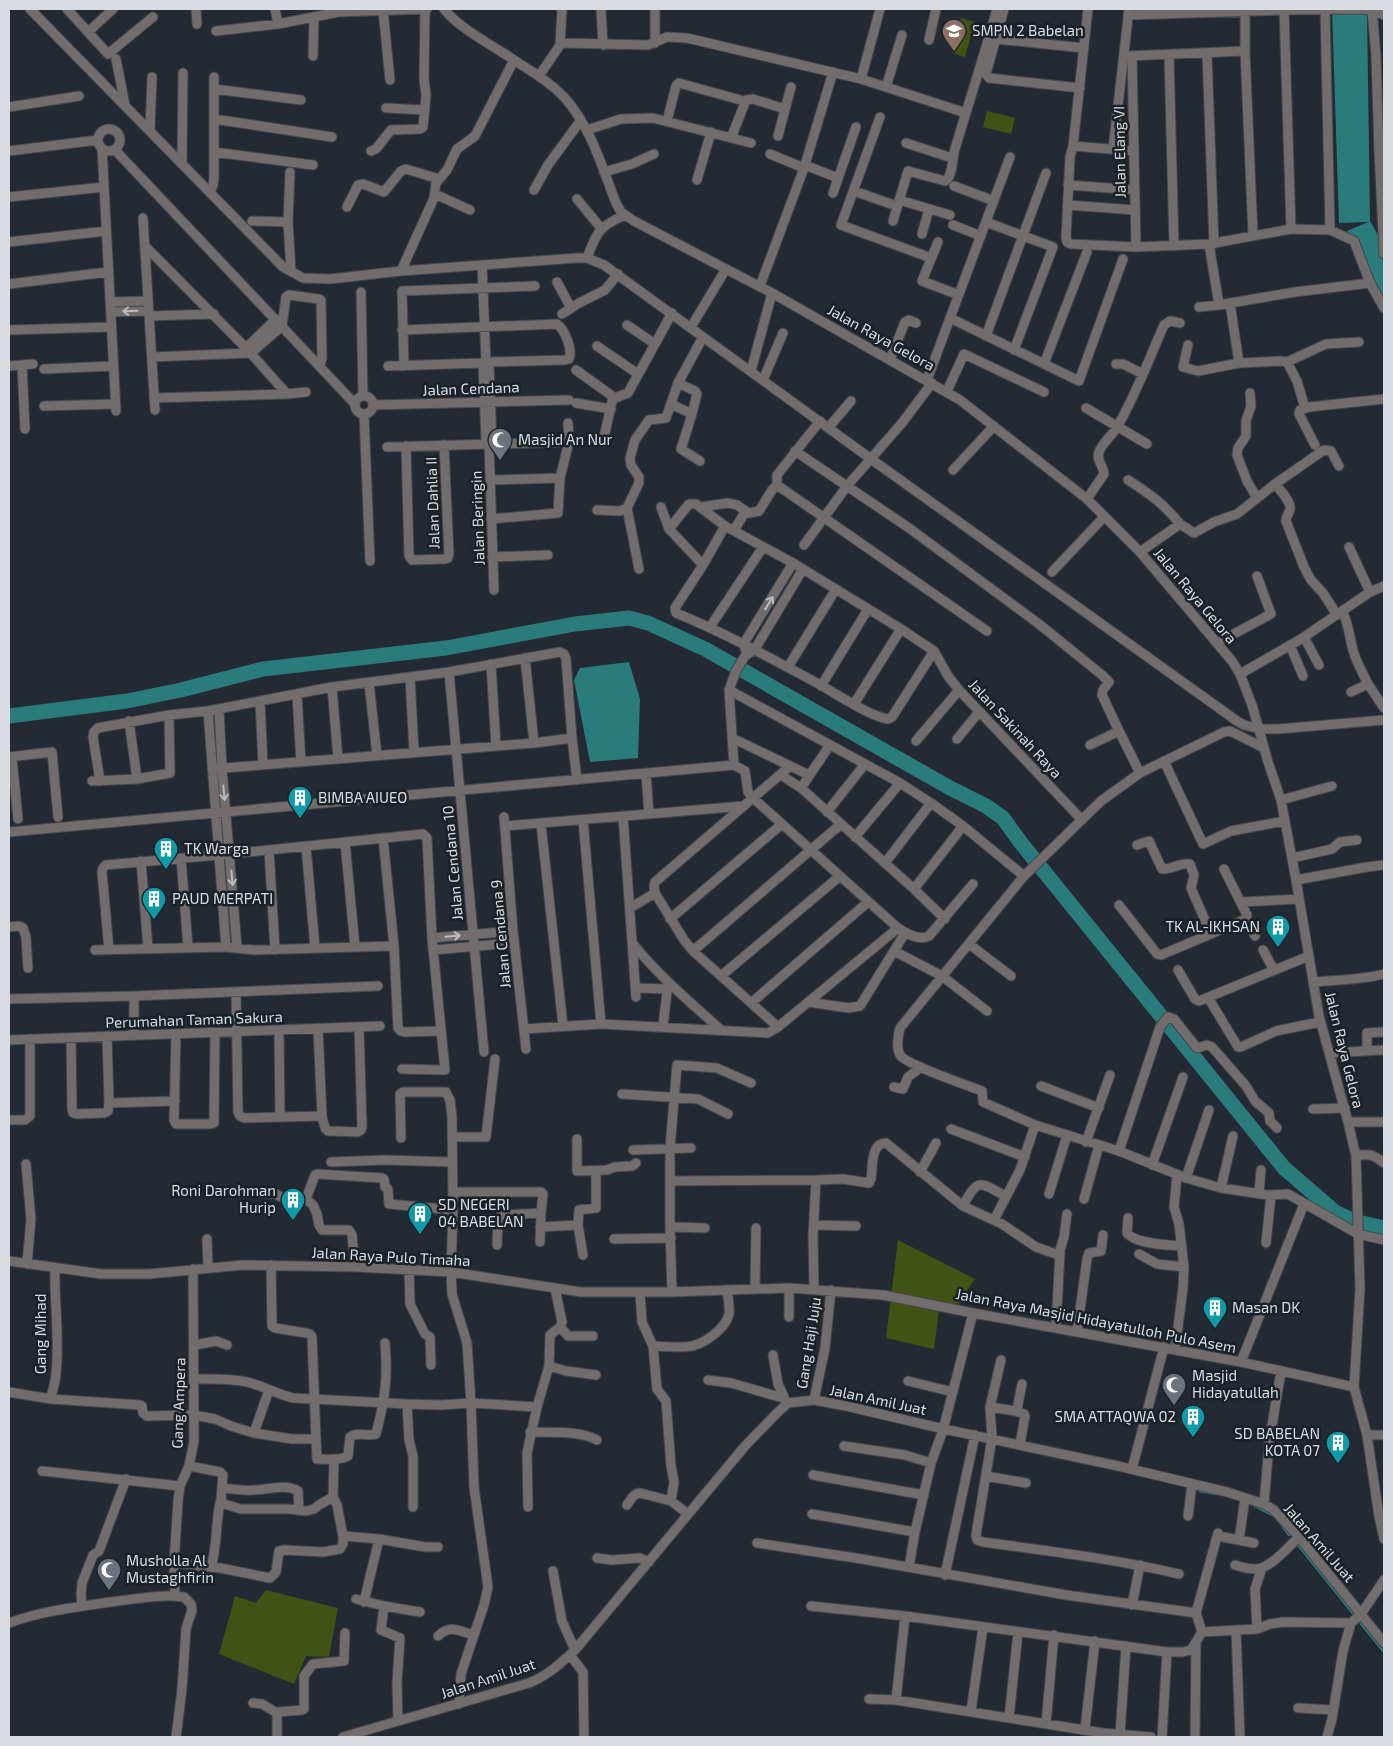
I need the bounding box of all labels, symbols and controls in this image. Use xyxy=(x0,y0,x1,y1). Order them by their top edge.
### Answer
school or university icon: SMPN 2 Babelan xyxy=(941,18,967,52)
place label: SMPN 2 Babelan xyxy=(972,21,1084,39)
street label: Jalan Elang VI xyxy=(1109,106,1129,198)
street label: Jalan Raya Gelora xyxy=(825,300,938,374)
one-way arrow xyxy=(122,307,138,316)
street label: Jalan Cendana xyxy=(422,377,520,399)
mosque icon: Masjid An Nur xyxy=(487,427,513,461)
place label: Masjid An Nur xyxy=(518,430,613,449)
street label: Jalan Dahlia II xyxy=(421,456,443,550)
street label: Jalan Beringin xyxy=(466,470,488,566)
street label: Jalan Raya Gelora xyxy=(1150,544,1241,647)
one-way arrow xyxy=(764,597,774,611)
street label: Jalan Sakinah Raya xyxy=(965,675,1066,782)
one-way arrow xyxy=(219,785,229,801)
building icon: BIMBA AIUEO xyxy=(287,785,313,819)
place label: BIMBA AIUEO xyxy=(318,788,407,806)
street label: Jalan Cendana 10 xyxy=(438,805,466,921)
building icon: TK Warga xyxy=(153,836,179,870)
place label: TK Warga xyxy=(184,839,249,857)
one-way arrow xyxy=(227,870,236,886)
street label: Jalan Cendana 9 xyxy=(486,879,514,989)
building icon: PAUD MERPATI xyxy=(141,886,167,920)
place label: PAUD MERPATI xyxy=(172,889,273,907)
building icon: TK AL-IKHSAN xyxy=(1265,914,1291,948)
place label: TK AL-IKHSAN xyxy=(1165,917,1260,935)
one-way arrow xyxy=(444,931,460,941)
street label: Jalan Raya Gelora xyxy=(1322,989,1368,1110)
street label: Perumahan Taman Sakura xyxy=(105,1007,283,1031)
place label: Roni Darohman Hurip xyxy=(171,1181,276,1216)
building icon: Roni Darohman Hurip xyxy=(280,1187,306,1221)
place label: SD NEGERI 04 BABELAN xyxy=(438,1195,524,1230)
building icon: SD NEGERI 04 BABELAN xyxy=(407,1201,433,1235)
street label: Jalan Raya Pulo Timaha xyxy=(311,1243,471,1269)
street label: Jalan Raya Masjid Hidayatulloh Pulo Asem xyxy=(954,1284,1238,1357)
street label: Gang Mihad xyxy=(31,1294,49,1374)
building icon: Masan DK xyxy=(1202,1295,1228,1329)
street label: Gang Haji Juju xyxy=(792,1296,825,1390)
place label: Masan DK xyxy=(1232,1298,1300,1316)
street label: Gang Ampera xyxy=(167,1357,189,1449)
place label: Masjid Hidayatullah xyxy=(1192,1366,1279,1401)
mosque icon: Masjid Hidayatullah xyxy=(1161,1372,1187,1406)
street label: Jalan Amil Juat xyxy=(828,1380,929,1418)
building icon: SMA ATTAQWA 02 xyxy=(1180,1404,1206,1438)
place label: SMA ATTAQWA 02 xyxy=(1054,1407,1176,1426)
place label: SD BABELAN KOTA 07 xyxy=(1234,1424,1320,1459)
building icon: SD BABELAN KOTA 07 xyxy=(1325,1430,1351,1464)
street label: Jalan Amil Juat xyxy=(1281,1499,1359,1586)
place label: Musholla Al Mustaghfirin xyxy=(126,1551,214,1586)
mosque icon: Musholla Al Mustaghfirin xyxy=(96,1557,122,1591)
street label: Jalan Amil Juat xyxy=(438,1654,538,1702)

